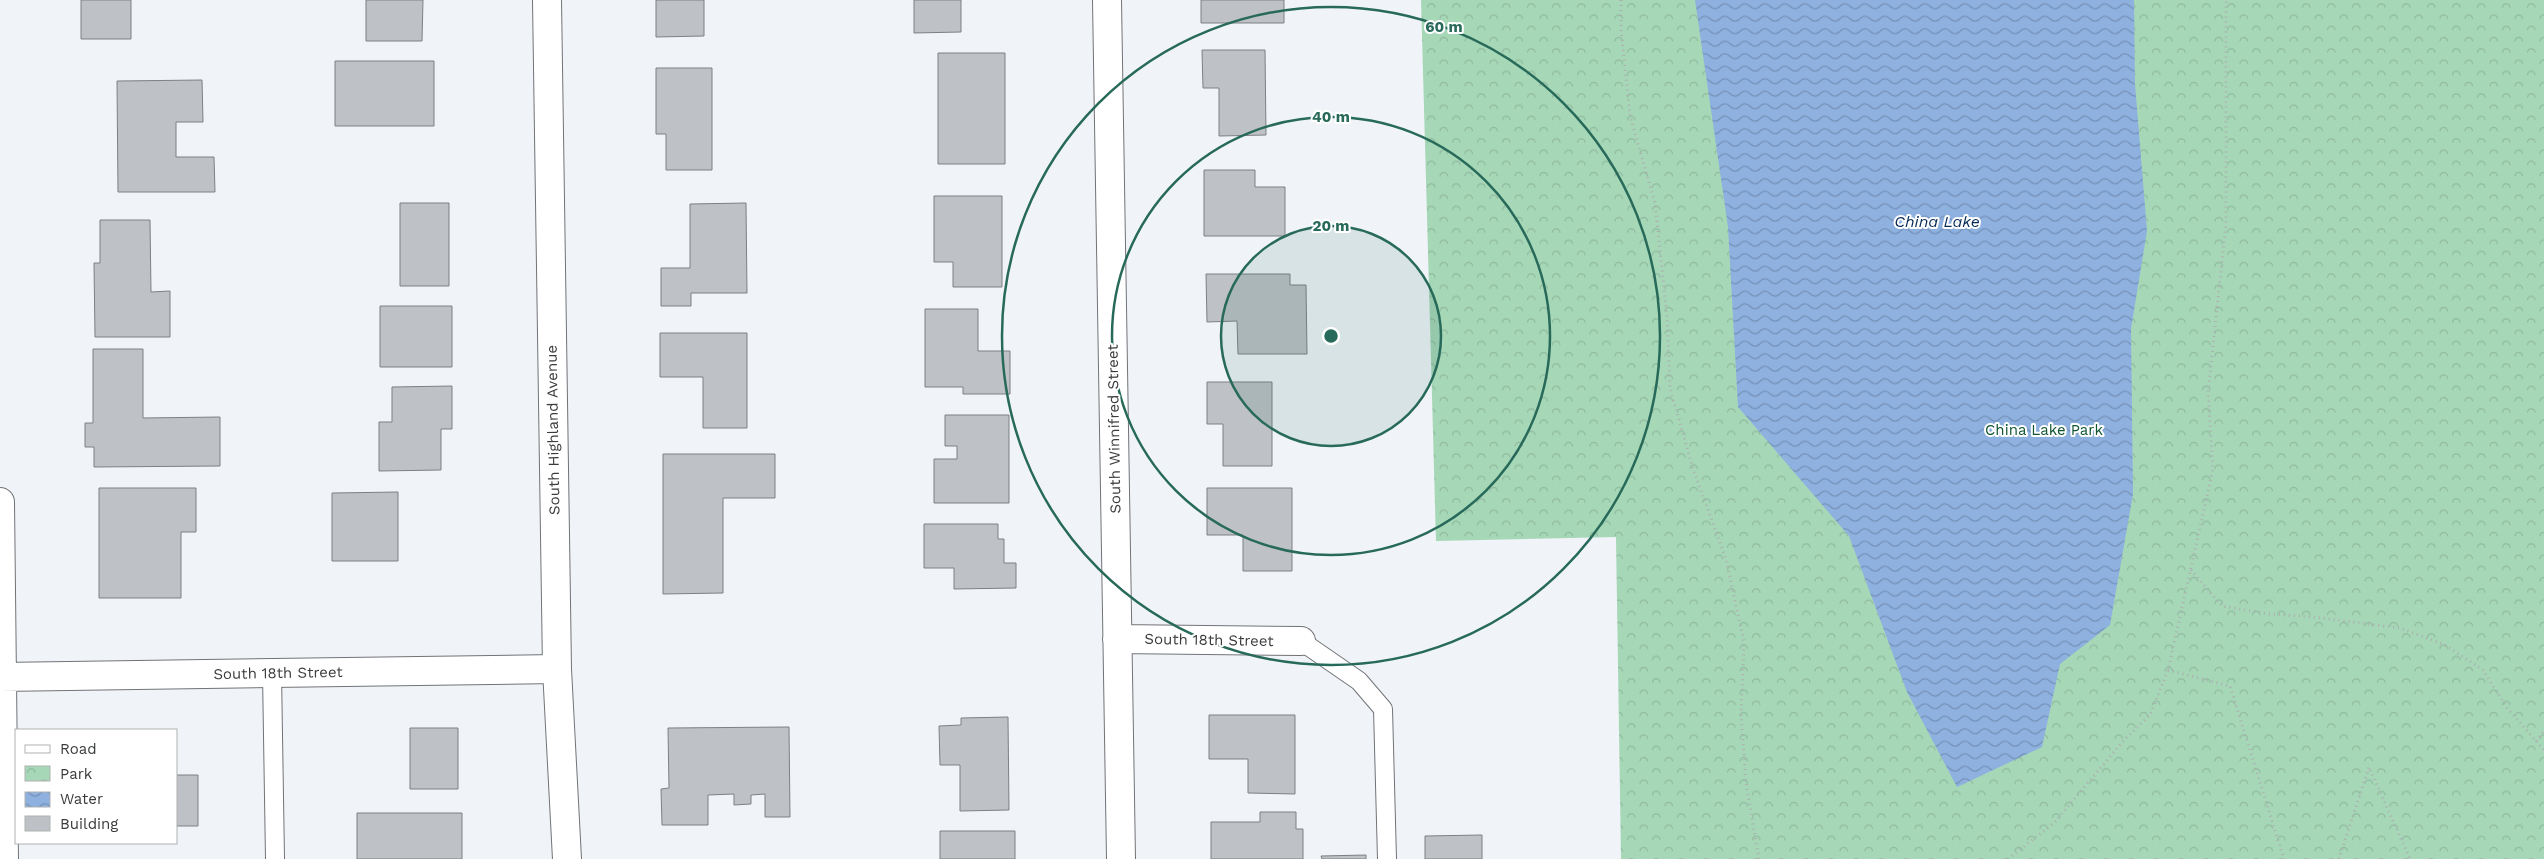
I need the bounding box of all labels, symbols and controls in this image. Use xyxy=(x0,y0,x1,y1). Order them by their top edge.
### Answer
text: 60 m xyxy=(1425,18,1463,36)
text: 40 m xyxy=(1312,108,1350,126)
water label: China Lake xyxy=(1894,212,1980,231)
text: 20 m xyxy=(1312,217,1350,235)
centre of rings xyxy=(1322,327,1340,345)
street label: South Winnifred Street xyxy=(1104,344,1124,514)
street label: South Highland Avenue xyxy=(543,345,563,515)
park label: China Lake Park xyxy=(1985,421,2103,439)
street label: South 18th Street xyxy=(1144,630,1274,650)
street label: South 18th Street xyxy=(213,663,343,683)
legend xyxy=(15,729,178,844)
text: Road xyxy=(60,740,97,758)
text: Park xyxy=(60,765,93,783)
text: Water xyxy=(60,790,103,808)
text: Building xyxy=(60,815,118,833)

